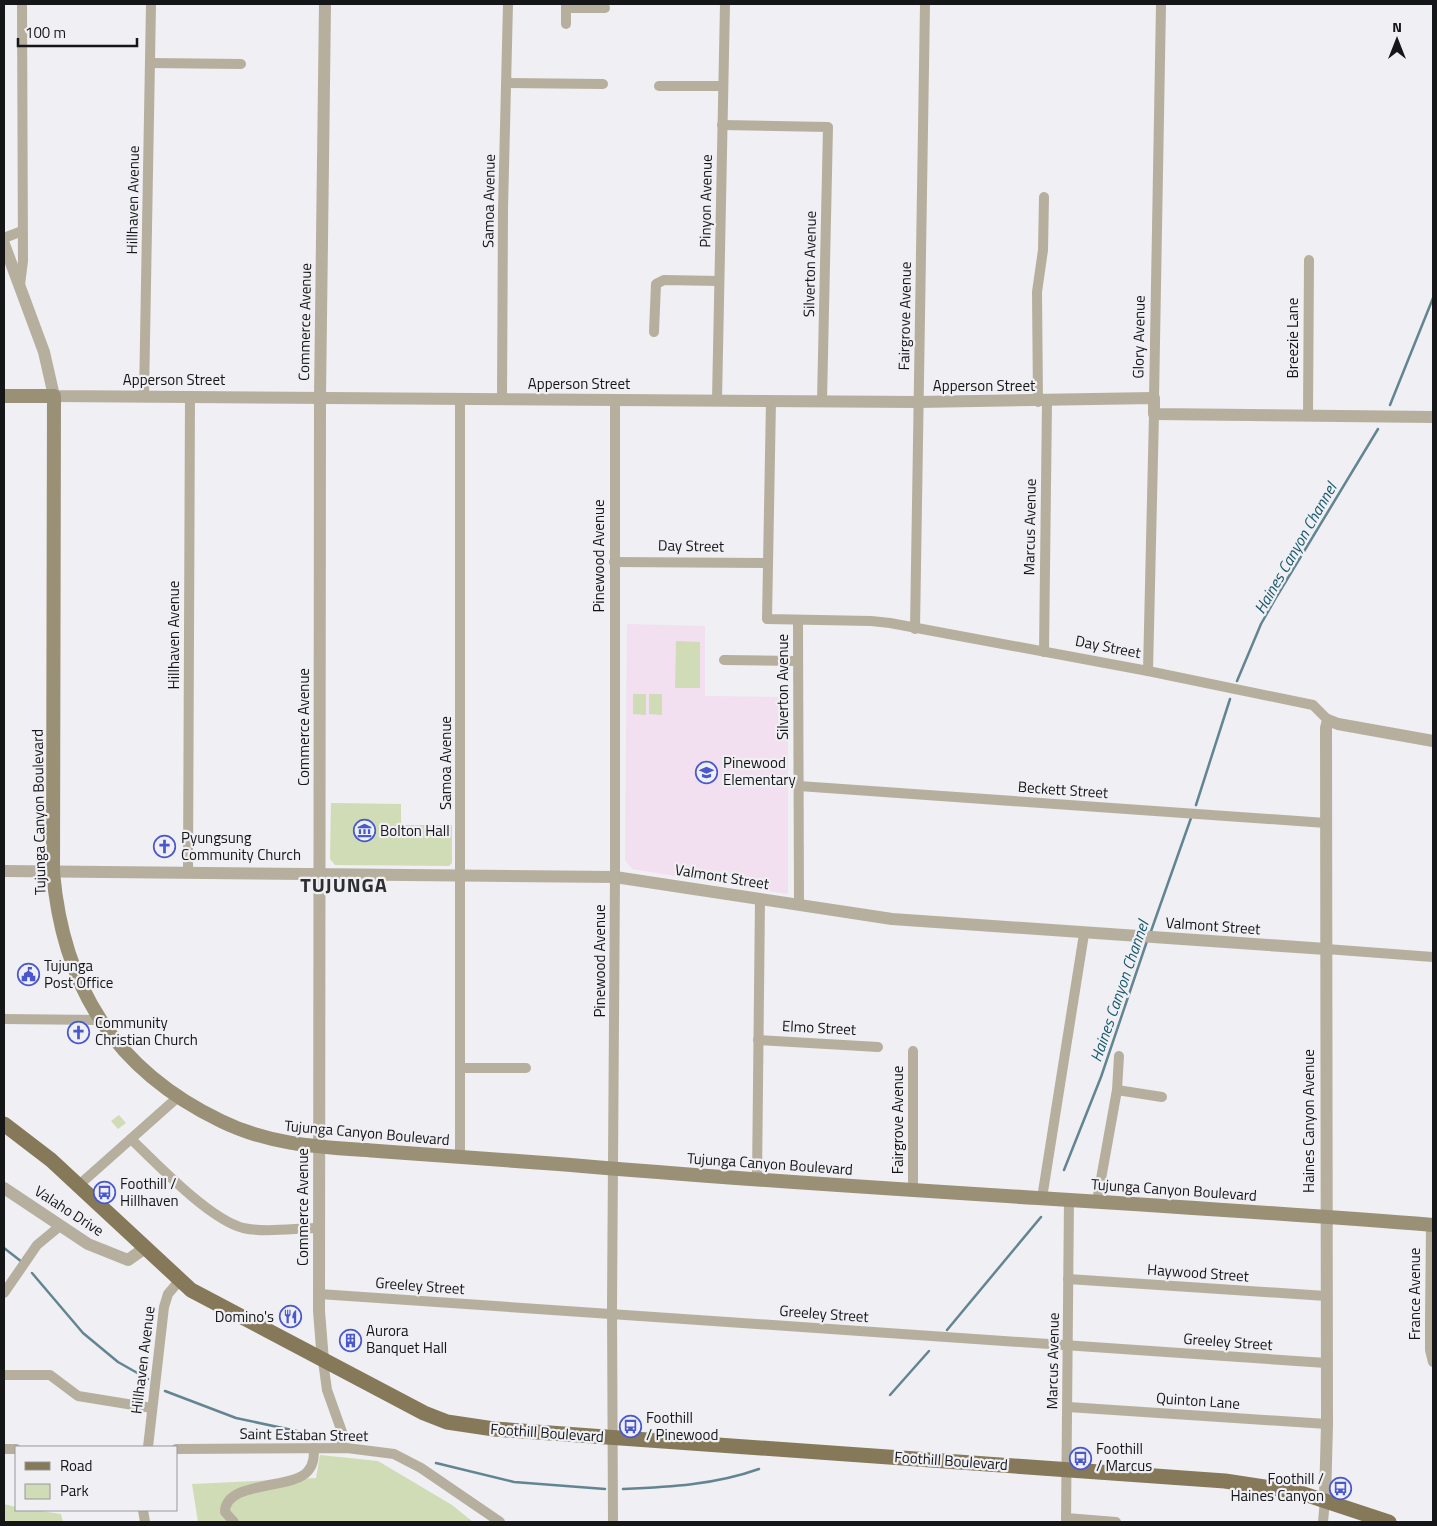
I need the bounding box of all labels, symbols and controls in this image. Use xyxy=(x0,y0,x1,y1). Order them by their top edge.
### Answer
scale bar xyxy=(18,15,136,47)
north arrow xyxy=(1372,15,1422,65)
text: N xyxy=(1392,16,1402,37)
text: 100 m xyxy=(25,21,66,44)
street label: Hillhaven Avenue xyxy=(120,145,145,255)
street label: Samoa Avenue xyxy=(476,154,501,248)
street label: Pinyon Avenue xyxy=(693,154,718,248)
street label: Silverton Avenue xyxy=(797,211,822,317)
street label: Fairgrove Avenue xyxy=(892,261,917,371)
street label: Commerce Avenue xyxy=(292,263,317,381)
street label: Glory Avenue xyxy=(1126,295,1151,379)
street label: Breezie Lane xyxy=(1281,298,1304,378)
street label: Apperson Street xyxy=(123,368,226,391)
street label: Apperson Street xyxy=(528,372,631,395)
street label: Apperson Street xyxy=(933,374,1036,397)
water label: Haines Canyon Channel xyxy=(1248,477,1343,618)
street label: Marcus Avenue xyxy=(1017,478,1042,576)
street label: Pinewood Avenue xyxy=(587,499,610,613)
street label: Day Street xyxy=(658,533,725,558)
street label: Hillhaven Avenue xyxy=(162,581,185,689)
street label: Day Street xyxy=(1073,629,1144,664)
street label: Silverton Avenue xyxy=(771,634,794,740)
street label: Commerce Avenue xyxy=(292,668,315,786)
street label: Samoa Avenue xyxy=(434,716,457,810)
street label: Tujunga Canyon Boulevard xyxy=(26,729,51,895)
place label: Pinewood Elementary xyxy=(723,751,796,791)
school or university icon: Pinewood Elementary xyxy=(695,760,719,784)
street label: Beckett Street xyxy=(1017,775,1110,804)
museum icon: Bolton Hall xyxy=(352,819,376,843)
place label: Bolton Hall xyxy=(380,819,450,842)
place label: Pyungsung Community Church xyxy=(181,826,301,866)
church icon: Pyungsung Community Church xyxy=(153,835,177,859)
street label: Valmont Street xyxy=(673,858,772,895)
district label: TUJUNGA xyxy=(300,869,388,900)
street label: Pinewood Avenue xyxy=(588,904,611,1018)
street label: Valmont Street xyxy=(1165,911,1262,940)
water label: Haines Canyon Channel xyxy=(1084,916,1155,1065)
place label: Tujunga Post Office xyxy=(44,954,113,994)
public building icon: Tujunga Post Office xyxy=(16,963,40,987)
place label: Community Christian Church xyxy=(95,1011,198,1051)
street label: Elmo Street xyxy=(781,1014,857,1041)
church icon: Community Christian Church xyxy=(67,1020,91,1044)
street label: Haines Canyon Avenue xyxy=(1297,1049,1320,1193)
street label: Fairgrove Avenue xyxy=(886,1066,909,1174)
street label: Tujunga Canyon Boulevard xyxy=(283,1114,451,1151)
street label: Tujunga Canyon Boulevard xyxy=(686,1146,854,1181)
street label: Commerce Avenue xyxy=(291,1148,314,1266)
place label: Foothill / Hillhaven xyxy=(120,1172,179,1212)
street label: Tujunga Canyon Boulevard xyxy=(1090,1172,1258,1207)
street label: Valaho Drive xyxy=(30,1179,109,1242)
bus stop icon: Foothill / Hillhaven xyxy=(92,1181,116,1205)
street label: France Avenue xyxy=(1403,1248,1426,1340)
street label: Haywood Street xyxy=(1146,1257,1250,1288)
street label: Greeley Street xyxy=(375,1271,466,1300)
street label: Greeley Street xyxy=(779,1299,870,1328)
street label: Hillhaven Avenue xyxy=(124,1305,161,1415)
place label: Domino's xyxy=(215,1305,274,1328)
restaurant icon: Domino's xyxy=(278,1305,302,1329)
street label: Marcus Avenue xyxy=(1040,1312,1065,1410)
place label: Aurora Banquet Hall xyxy=(366,1319,447,1359)
street label: Greeley Street xyxy=(1183,1327,1274,1356)
building icon: Aurora Banquet Hall xyxy=(338,1328,362,1352)
street label: Quinton Lane xyxy=(1155,1386,1241,1415)
place label: Foothill / Pinewood xyxy=(646,1406,718,1446)
bus stop icon: Foothill / Pinewood xyxy=(618,1415,642,1439)
street label: Foothill Boulevard xyxy=(489,1417,605,1448)
street label: Saint Estaban Street xyxy=(239,1422,369,1447)
place label: Foothill / Marcus xyxy=(1096,1437,1152,1477)
street label: Foothill Boulevard xyxy=(893,1445,1009,1476)
legend xyxy=(15,1446,178,1511)
bus stop icon: Foothill / Marcus xyxy=(1068,1446,1092,1470)
text: Road xyxy=(60,1454,92,1477)
place label: Foothill / Haines Canyon xyxy=(1230,1467,1324,1507)
bus stop icon: Foothill / Haines Canyon xyxy=(1328,1476,1352,1500)
text: Park xyxy=(60,1479,89,1502)

